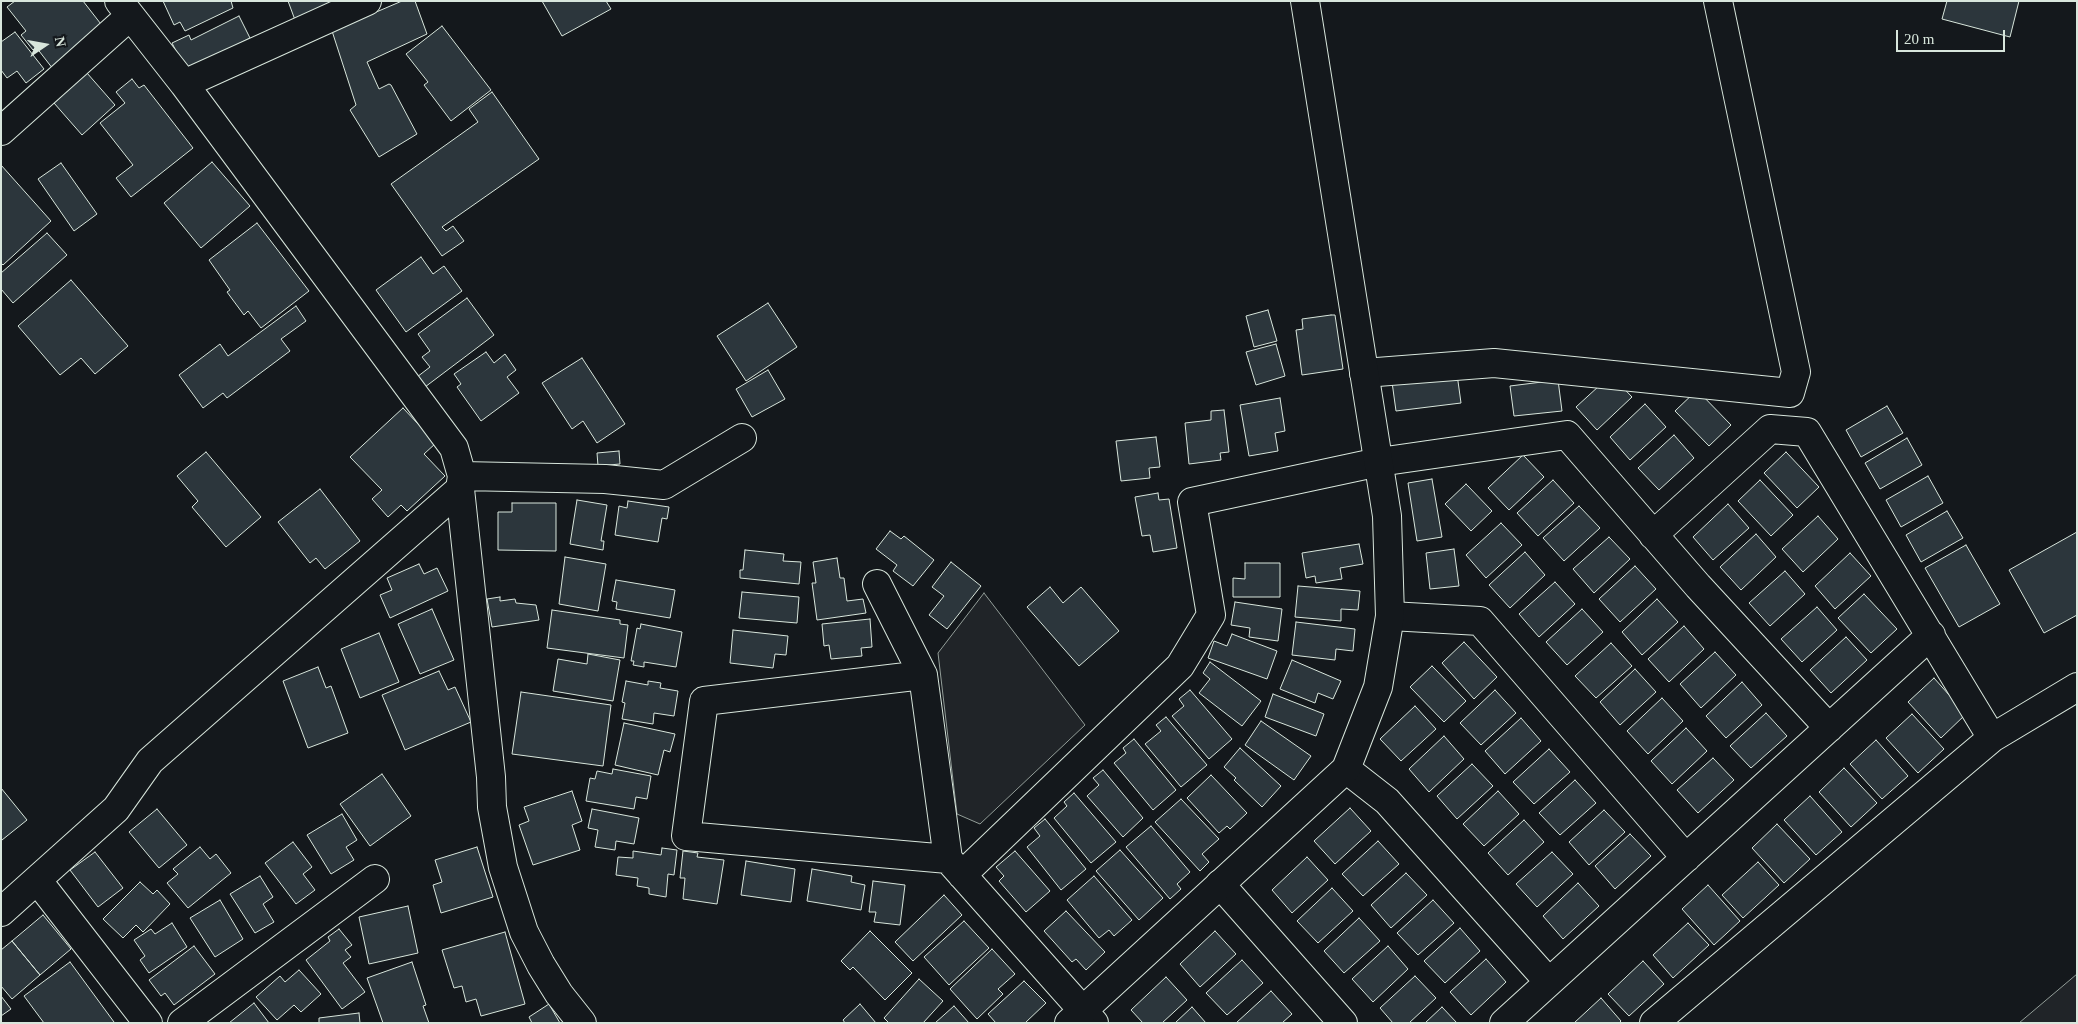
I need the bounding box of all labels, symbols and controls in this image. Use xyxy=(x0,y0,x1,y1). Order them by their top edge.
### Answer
north arrow xyxy=(20,20,70,70)
scale bar xyxy=(1898,20,2007,52)
text: 20 m xyxy=(1904,31,1934,47)
text: N xyxy=(52,35,69,48)

